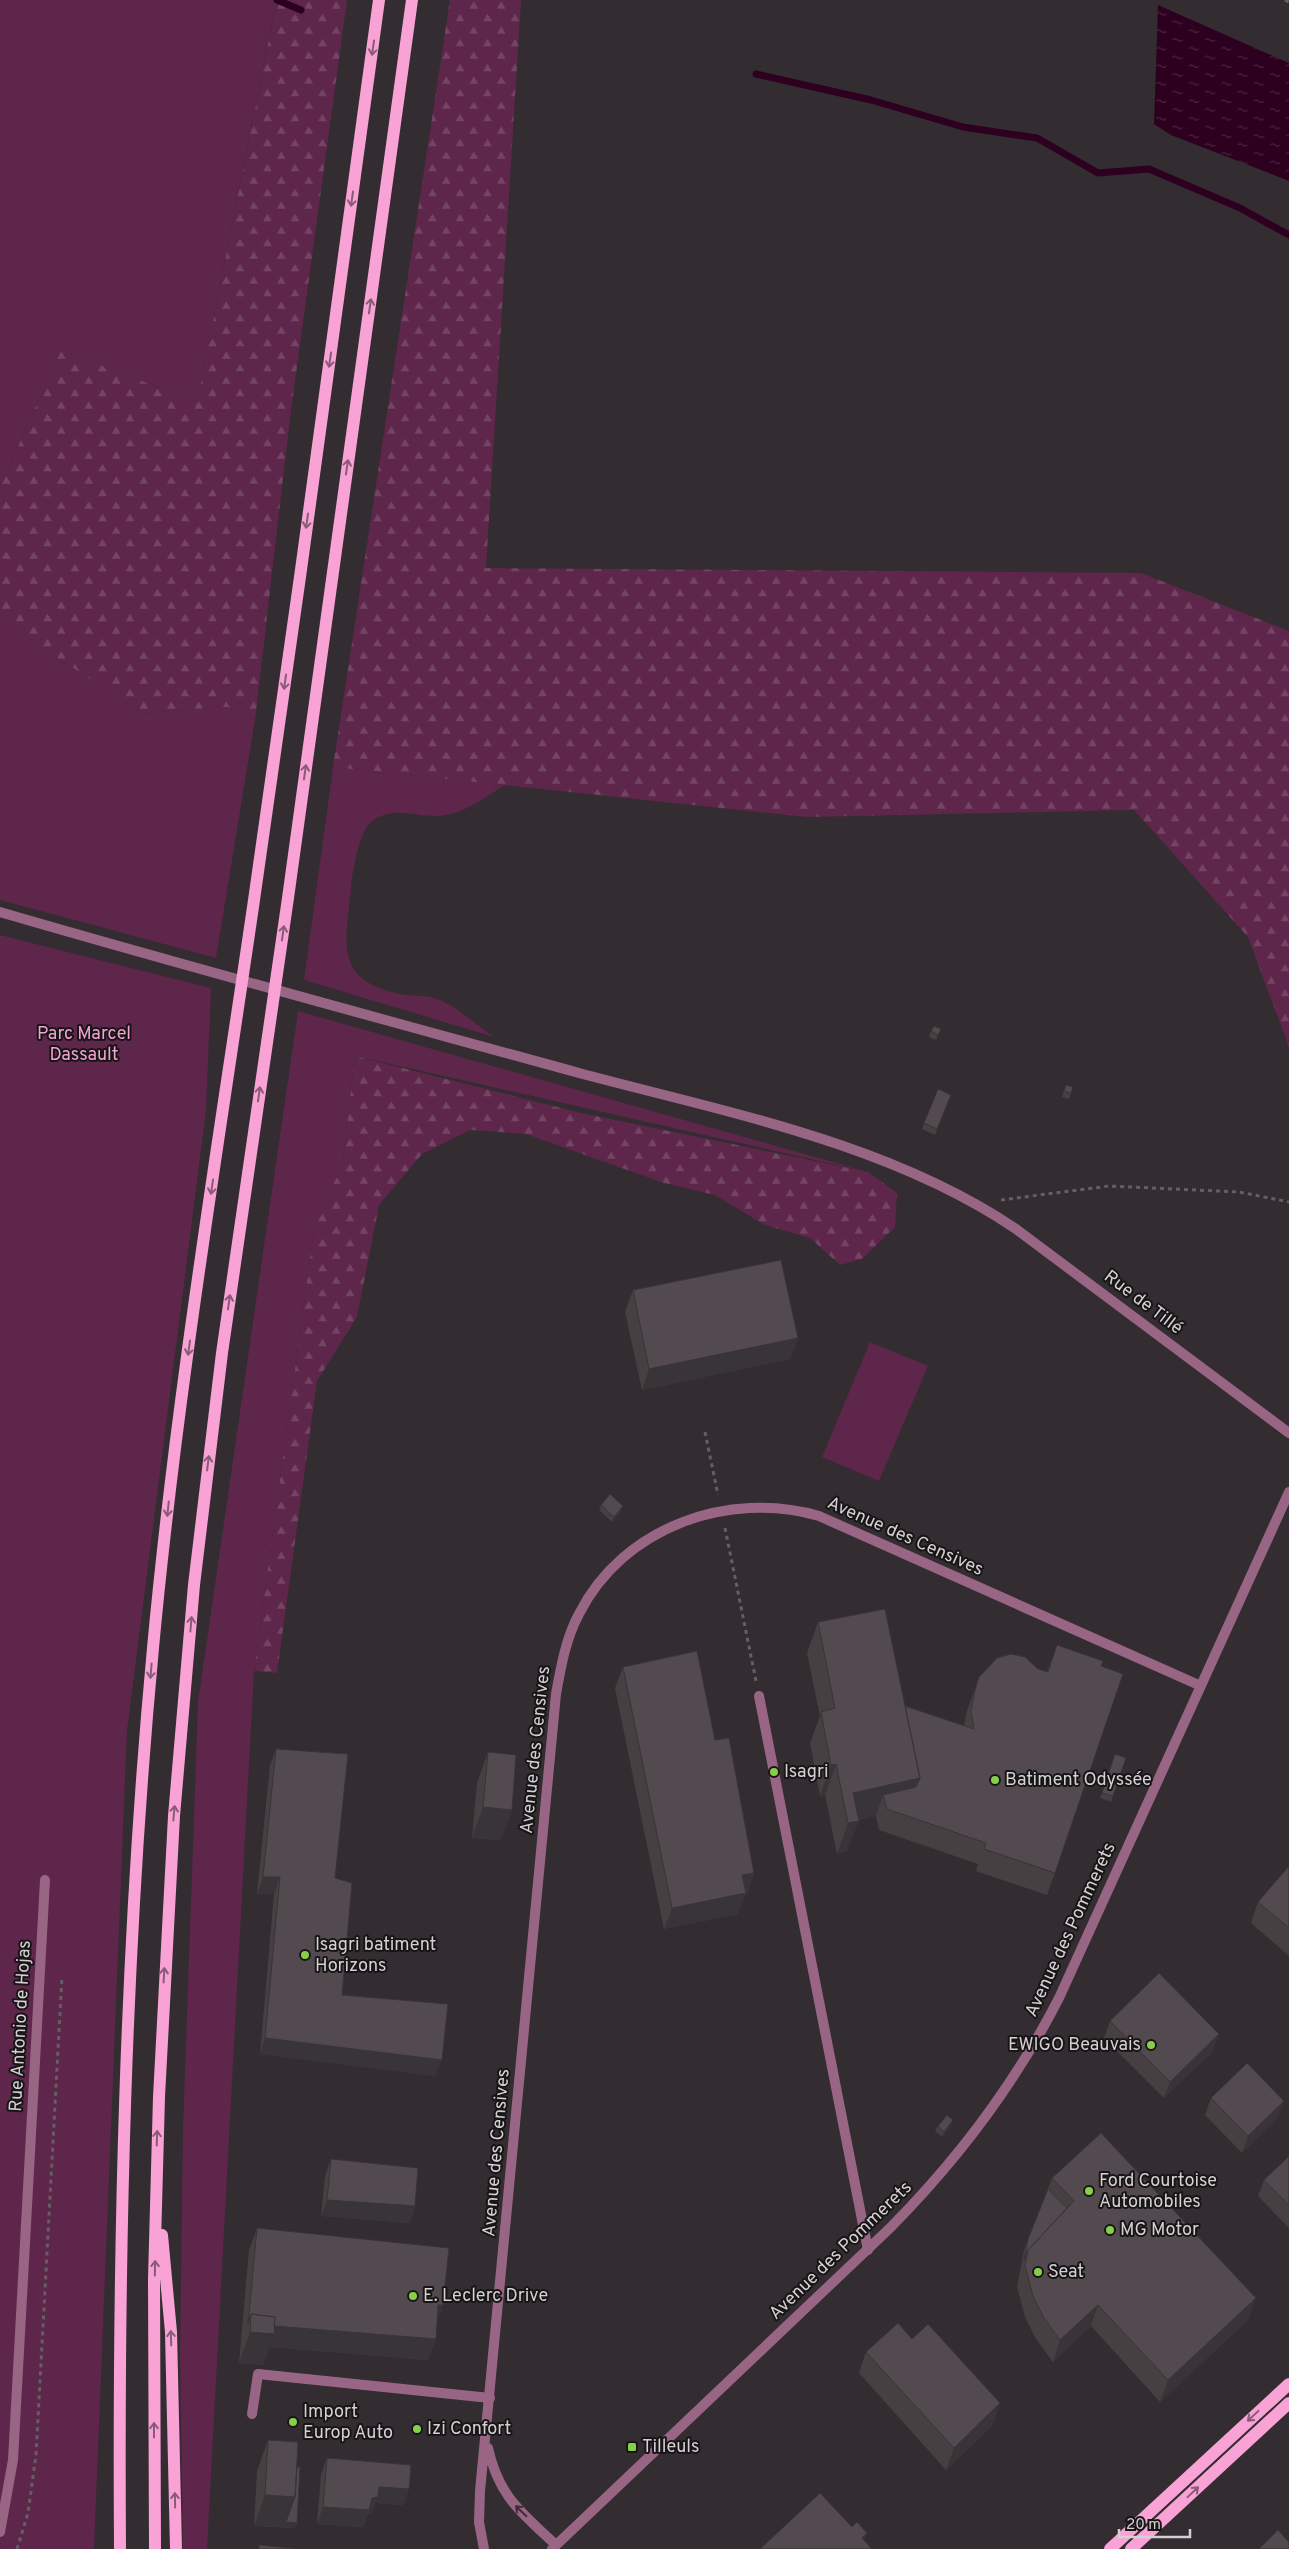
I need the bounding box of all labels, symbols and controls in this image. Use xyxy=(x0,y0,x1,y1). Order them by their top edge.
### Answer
one-way arrow xyxy=(368,40,378,56)
one-way arrow xyxy=(347,190,357,206)
one-way arrow xyxy=(365,299,375,315)
one-way arrow xyxy=(324,351,334,367)
one-way arrow xyxy=(342,460,352,476)
one-way arrow xyxy=(302,512,312,528)
one-way arrow xyxy=(279,673,289,689)
one-way arrow xyxy=(301,765,311,781)
one-way arrow xyxy=(278,926,288,942)
park label: Parc Marcel Dassault xyxy=(37,1023,131,1067)
one-way arrow xyxy=(254,1086,264,1102)
one-way arrow xyxy=(207,1179,217,1195)
street label: Rue de Tillé xyxy=(1099,1266,1187,1340)
one-way arrow xyxy=(224,1294,234,1310)
one-way arrow xyxy=(184,1340,194,1356)
one-way arrow xyxy=(203,1455,213,1471)
street label: Avenue des Censives xyxy=(823,1492,987,1582)
one-way arrow xyxy=(163,1501,173,1517)
one-way arrow xyxy=(186,1617,195,1633)
one-way arrow xyxy=(146,1663,156,1679)
street label: Avenue des Censives xyxy=(516,1665,556,1835)
place label: Isagri xyxy=(784,1761,828,1784)
marker: Isagri xyxy=(768,1766,780,1778)
place label: Batiment Odyssée xyxy=(1005,1769,1152,1792)
marker: Batiment Odyssée xyxy=(989,1774,1001,1786)
one-way arrow xyxy=(169,1806,179,1822)
street label: Avenue des Pommerets xyxy=(1020,1839,1122,2021)
place label: Isagri batiment Horizons xyxy=(315,1934,436,1978)
street label: Rue Antonio de Hojas xyxy=(5,1940,37,2112)
marker: Isagri batiment Horizons xyxy=(299,1949,311,1961)
one-way arrow xyxy=(159,1968,168,1984)
place label: EWIGO Beauvais xyxy=(1008,2034,1141,2057)
marker: EWIGO Beauvais xyxy=(1145,2039,1157,2051)
street label: Avenue des Censives xyxy=(478,2068,516,2238)
one-way arrow xyxy=(153,2130,162,2146)
place label: Ford Courtoise Automobiles xyxy=(1099,2170,1217,2214)
street label: Avenue des Pommerets xyxy=(765,2177,917,2325)
marker: Ford Courtoise Automobiles xyxy=(1083,2185,1095,2197)
place label: MG Motor xyxy=(1120,2219,1199,2242)
marker: MG Motor xyxy=(1104,2224,1116,2236)
one-way arrow xyxy=(150,2260,159,2276)
place label: Seat xyxy=(1048,2261,1084,2284)
marker: Seat xyxy=(1032,2266,1044,2278)
place label: E. Leclerc Drive xyxy=(423,2285,548,2308)
marker: E. Leclerc Drive xyxy=(407,2290,419,2302)
one-way arrow xyxy=(167,2330,176,2346)
place label: Import Europ Auto xyxy=(303,2401,393,2445)
one-way arrow xyxy=(1247,2411,1260,2422)
marker: Import Europ Auto xyxy=(287,2416,299,2428)
place label: Izi Confort xyxy=(427,2418,511,2441)
one-way arrow xyxy=(149,2423,159,2439)
marker: Izi Confort xyxy=(411,2423,423,2435)
place label: Tilleuls xyxy=(642,2436,699,2459)
marker: Tilleuls xyxy=(626,2441,638,2453)
one-way arrow xyxy=(1186,2486,1199,2498)
one-way arrow xyxy=(170,2493,180,2509)
one-way arrow xyxy=(515,2505,527,2517)
scale bar xyxy=(1119,2506,1190,2538)
text: 20 m xyxy=(1126,2516,1161,2535)

